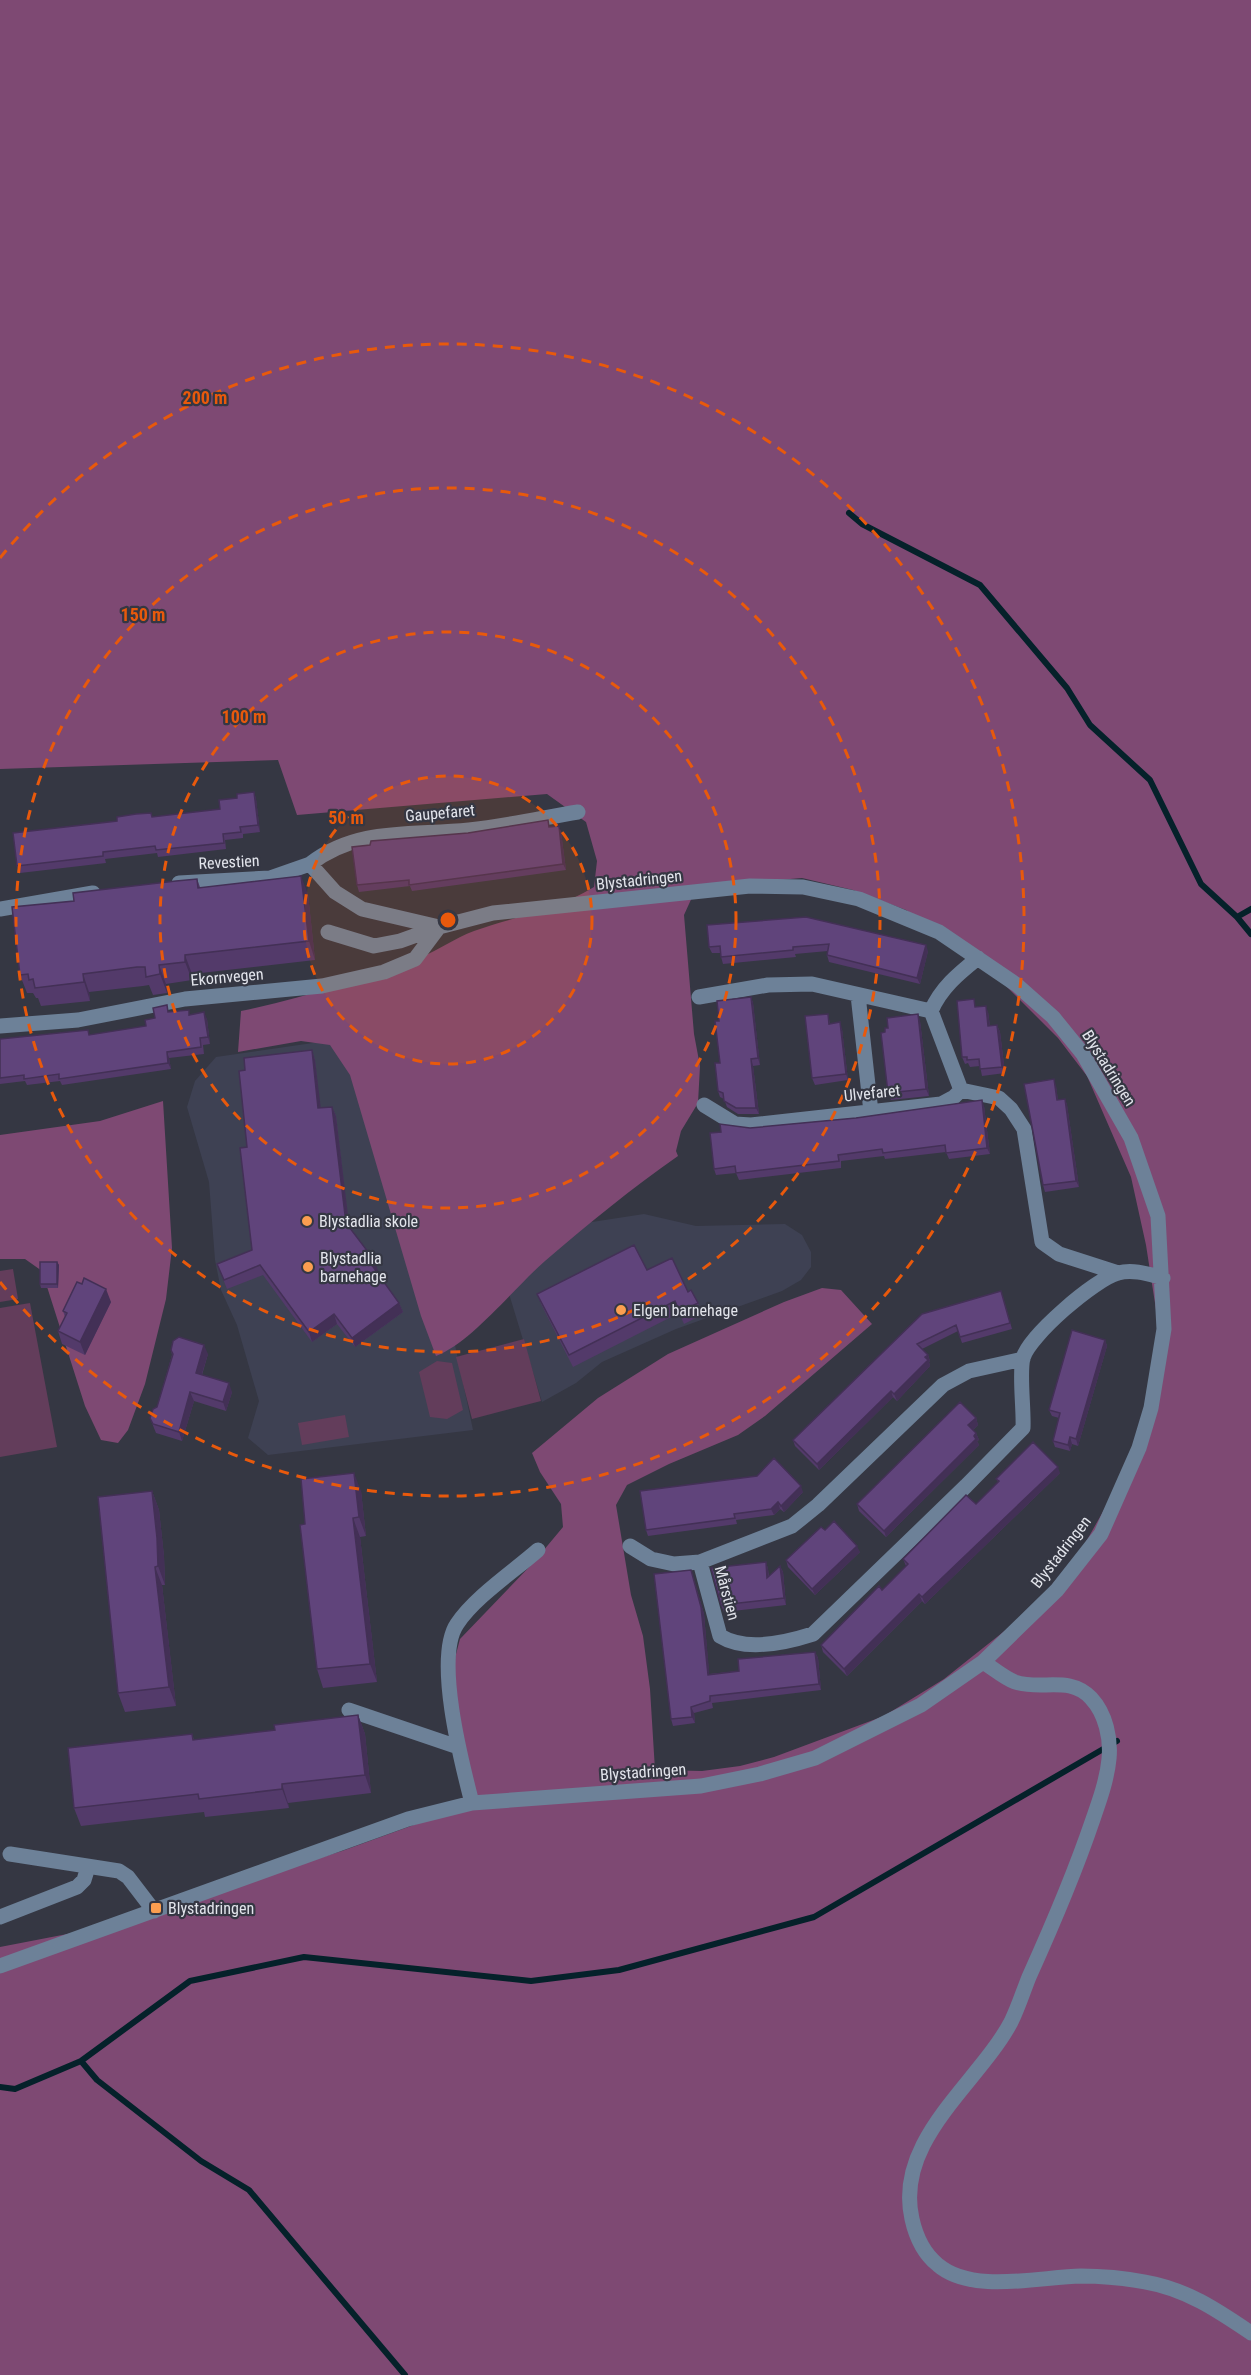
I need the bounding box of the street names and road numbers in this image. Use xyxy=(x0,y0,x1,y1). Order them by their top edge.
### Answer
street label: Gaupefaret xyxy=(404,800,476,826)
street label: Revestien xyxy=(198,851,260,873)
street label: Blystadringen xyxy=(595,866,683,894)
street label: Ekornvegen xyxy=(190,964,264,990)
street label: Blystadringen xyxy=(1078,1026,1140,1110)
street label: Ulvefaret xyxy=(843,1081,901,1105)
street label: Blystadringen xyxy=(1027,1512,1095,1592)
street label: Mårstien xyxy=(711,1564,743,1622)
street label: Blystadringen xyxy=(599,1760,687,1784)

